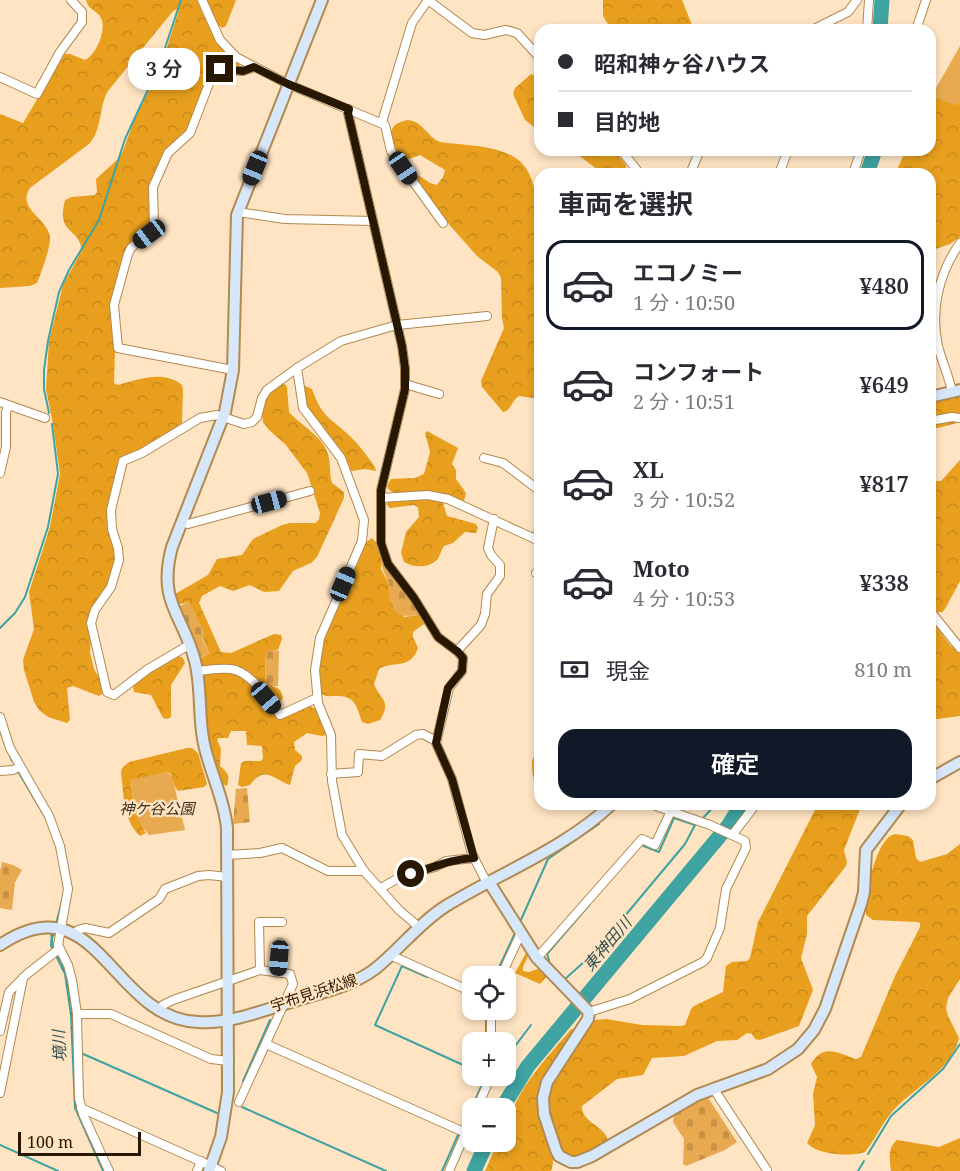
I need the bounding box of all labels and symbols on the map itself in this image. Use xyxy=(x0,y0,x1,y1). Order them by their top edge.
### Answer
callout: 3 分 xyxy=(127,48,199,90)
route end xyxy=(206,55,233,82)
car xyxy=(240,148,270,188)
car xyxy=(385,148,421,188)
car xyxy=(129,216,169,252)
car xyxy=(249,489,289,515)
car xyxy=(328,564,358,604)
car xyxy=(248,678,284,718)
park label: 神ケ谷公園 xyxy=(119,798,196,818)
route start xyxy=(397,860,424,887)
water label: 東神田川 xyxy=(578,911,637,976)
car xyxy=(268,939,290,977)
street label: 宇布見浜松線 xyxy=(268,969,360,1015)
water label: 境川 xyxy=(47,1027,71,1063)
scale bar xyxy=(18,1129,141,1156)

